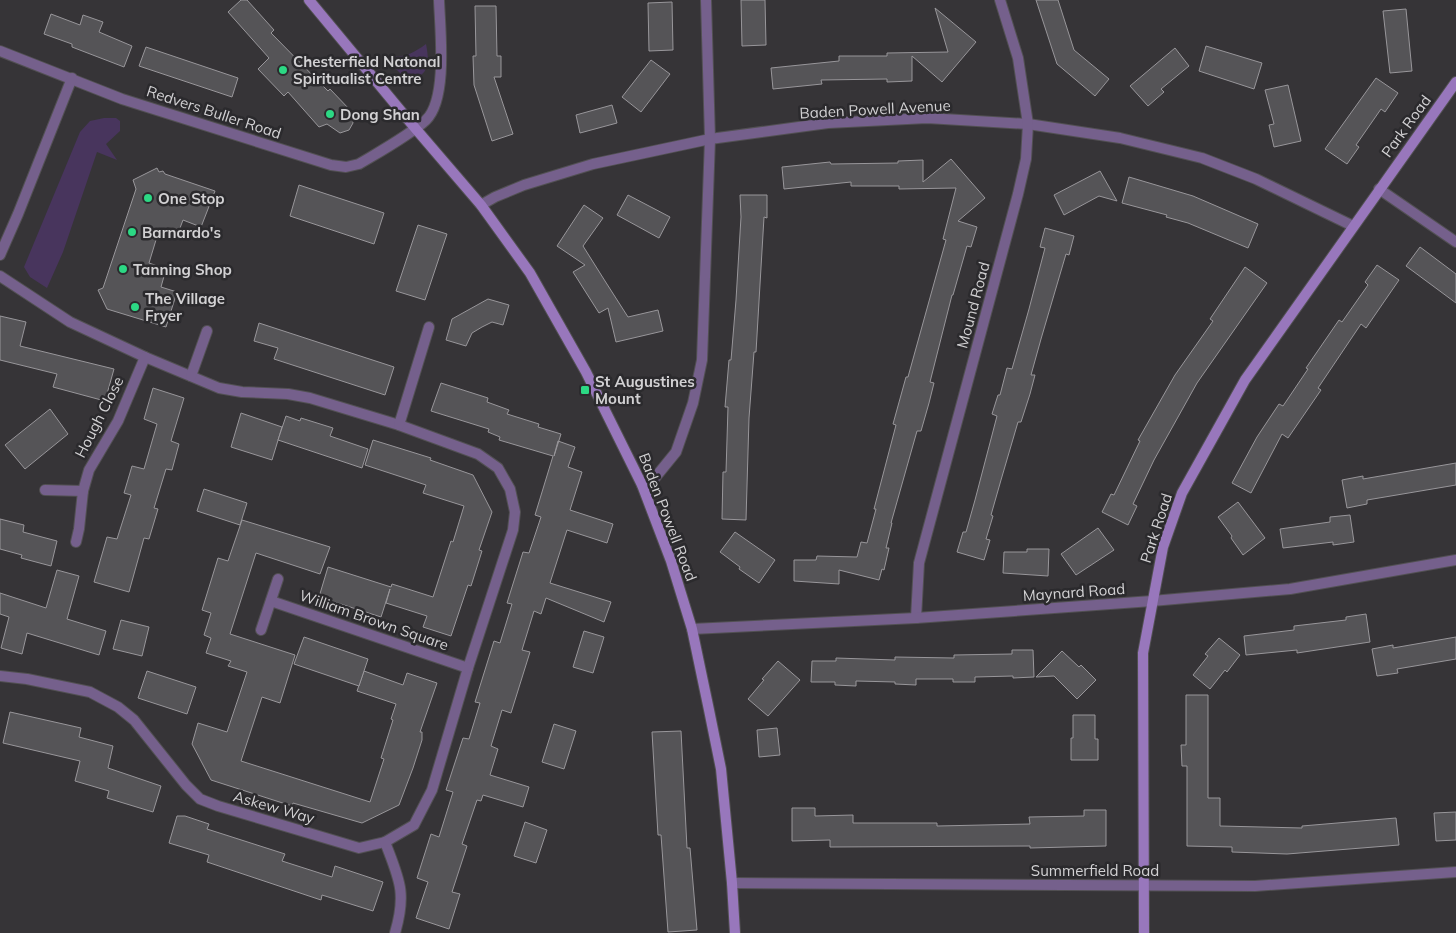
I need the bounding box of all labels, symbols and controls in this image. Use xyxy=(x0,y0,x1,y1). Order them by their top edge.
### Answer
place label: Chesterfield Natonal Spiritualist Centre xyxy=(293,52,440,88)
marker: Chesterfield Natonal Spiritualist Centre xyxy=(277,64,289,76)
street label: Redvers Buller Road xyxy=(144,81,284,143)
street label: Park Road xyxy=(1377,91,1435,161)
street label: Baden Powell Avenue xyxy=(799,96,951,122)
place label: Dong Shan xyxy=(340,105,420,124)
marker: Dong Shan xyxy=(324,108,336,120)
place label: One Stop xyxy=(158,189,225,208)
marker: One Stop xyxy=(142,192,154,204)
place label: Barnardo's xyxy=(142,223,221,242)
marker: Barnardo's xyxy=(126,226,138,238)
place label: Tanning Shop xyxy=(133,260,232,279)
street label: Mound Road xyxy=(952,260,994,350)
marker: Tanning Shop xyxy=(117,263,129,275)
place label: The Village Fryer xyxy=(145,289,225,325)
marker: The Village Fryer xyxy=(129,301,141,313)
place label: St Augustines Mount xyxy=(595,372,695,408)
street label: Hough Close xyxy=(70,373,128,461)
marker: St Augustines Mount xyxy=(579,384,591,396)
street label: Baden Powell Road xyxy=(635,450,701,584)
street label: Park Road xyxy=(1136,491,1176,565)
street label: Maynard Road xyxy=(1022,579,1126,605)
street label: William Brown Square xyxy=(297,586,451,654)
street label: Askew Way xyxy=(231,786,317,828)
street label: Summerfield Road xyxy=(1031,861,1159,880)

